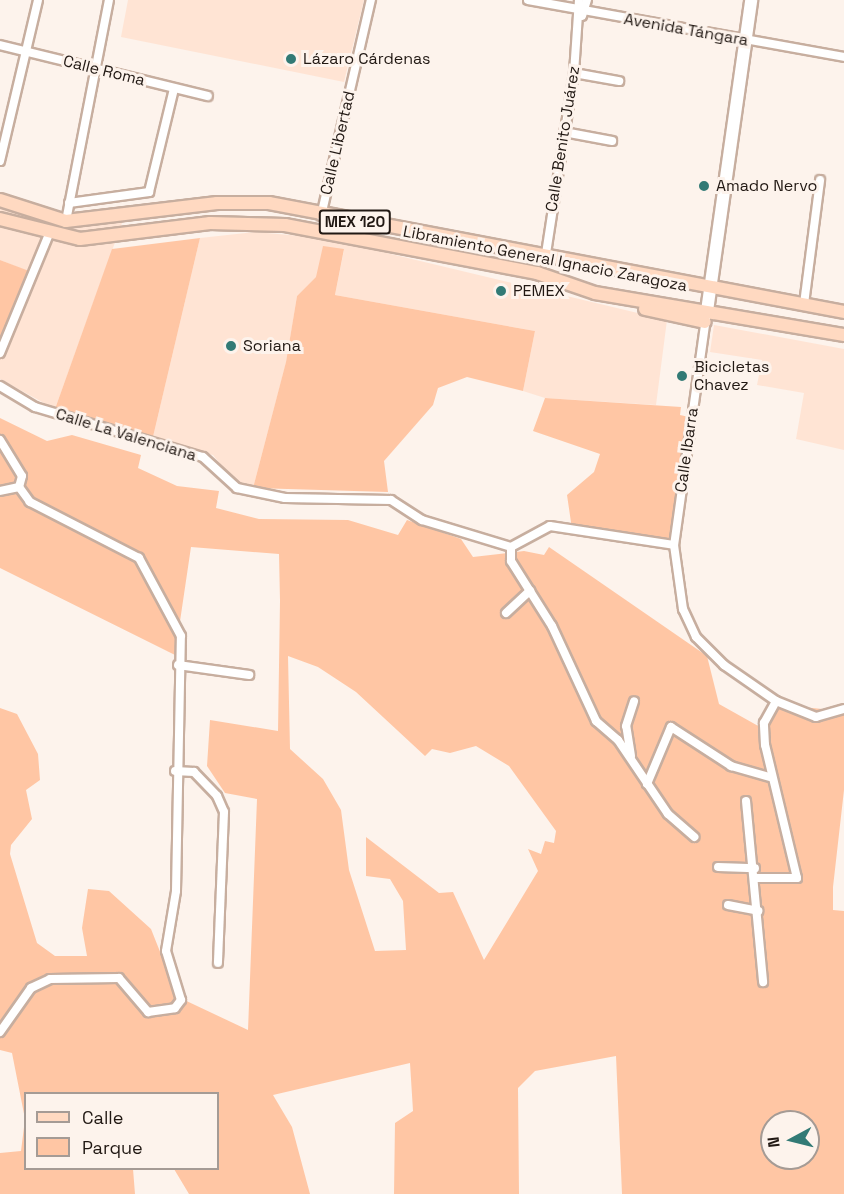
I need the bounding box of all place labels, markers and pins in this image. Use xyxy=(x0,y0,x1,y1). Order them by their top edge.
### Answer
place label: Lázaro Cárdenas xyxy=(303,49,431,69)
marker: Lázaro Cárdenas xyxy=(284,52,298,66)
place label: Amado Nervo xyxy=(716,176,817,196)
marker: Amado Nervo xyxy=(697,179,711,193)
place label: PEMEX xyxy=(513,281,565,301)
marker: PEMEX xyxy=(494,284,508,298)
place label: Soriana xyxy=(243,336,301,356)
marker: Soriana xyxy=(224,339,238,353)
place label: Bicicletas Chavez xyxy=(694,357,770,395)
marker: Bicicletas Chavez xyxy=(675,369,689,383)

